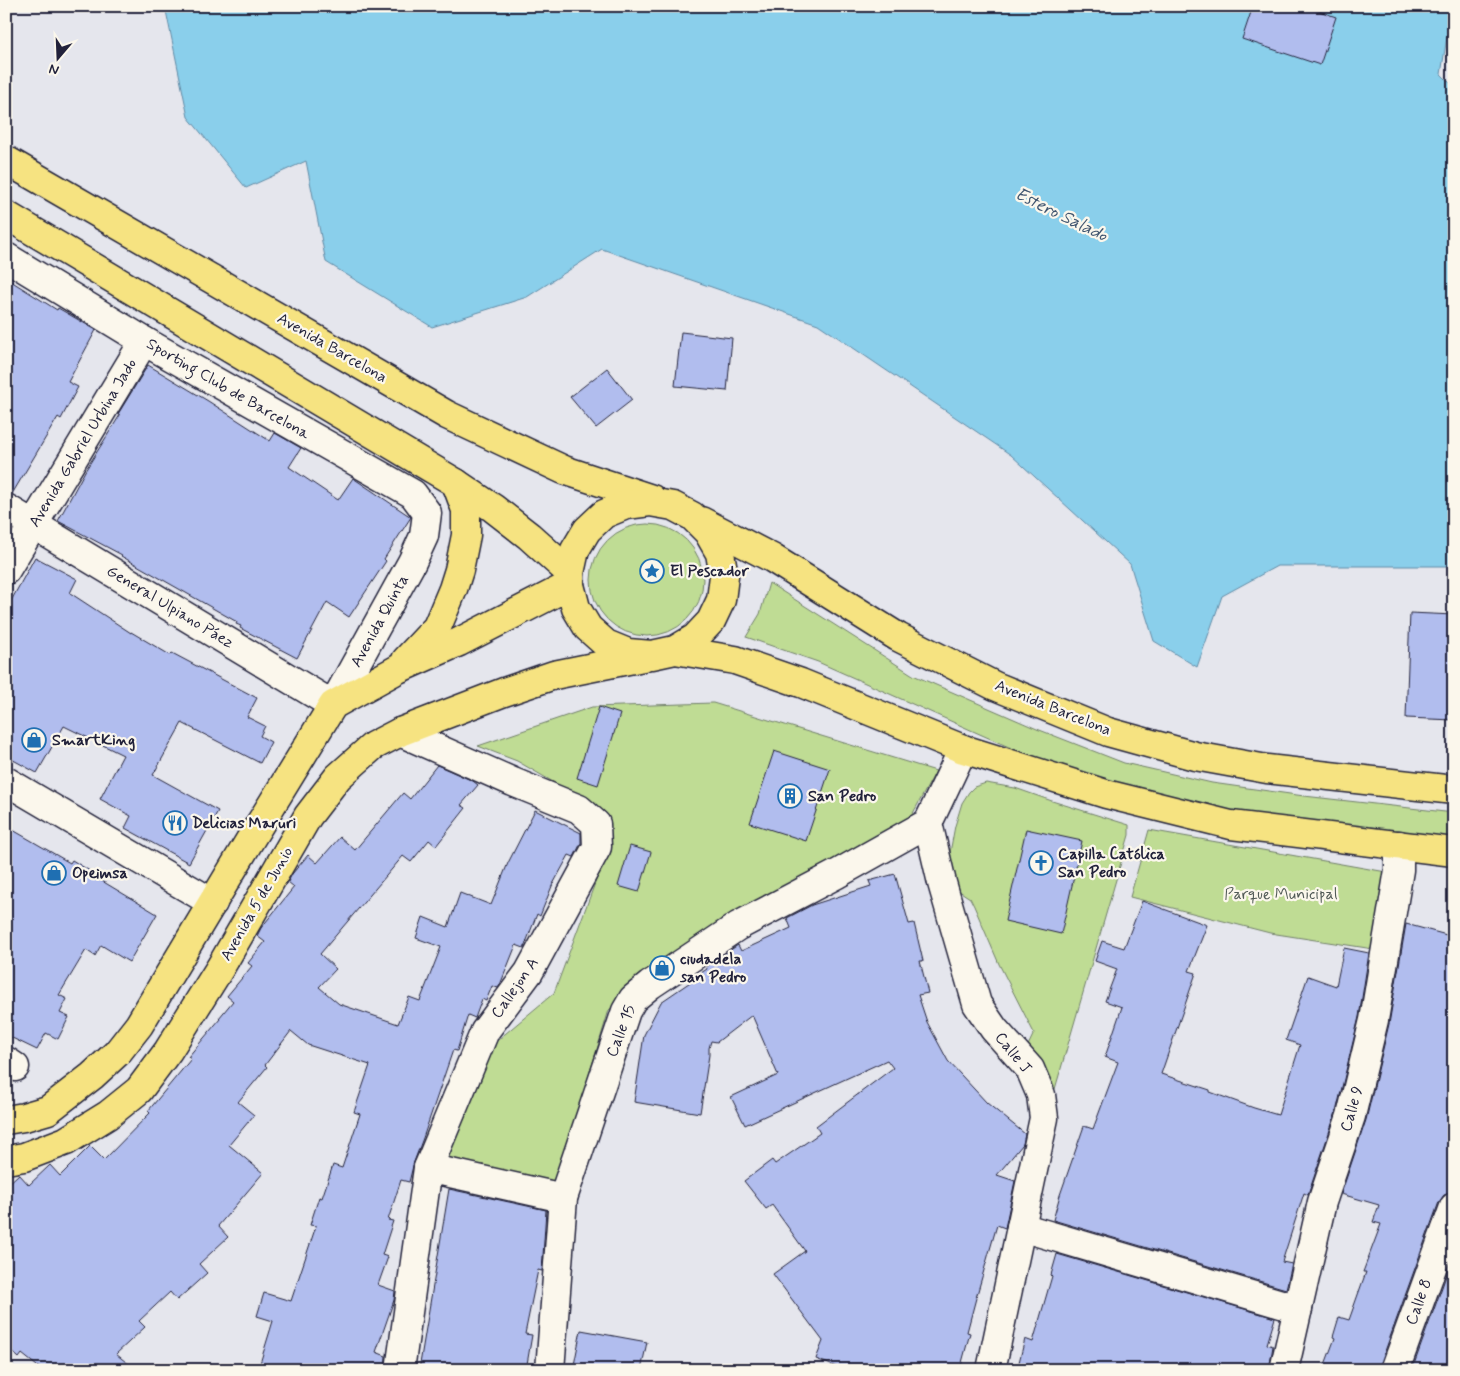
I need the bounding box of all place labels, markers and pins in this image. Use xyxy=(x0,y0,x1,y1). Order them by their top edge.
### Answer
place icon: El Pescador xyxy=(639,558,665,584)
place label: El Pescador xyxy=(670,561,749,582)
shop icon: SmartKing xyxy=(21,727,47,753)
place label: SmartKing xyxy=(52,730,135,752)
building icon: San Pedro xyxy=(777,783,803,809)
place label: San Pedro xyxy=(808,786,876,807)
restaurant icon: Delicias Maruri xyxy=(162,810,188,836)
place label: Delicias Maruri xyxy=(192,813,296,834)
place label: Capilla Católica San Pedro xyxy=(1058,844,1165,883)
church icon: Capilla Católica San Pedro xyxy=(1028,850,1054,876)
shop icon: Opeimsa xyxy=(41,860,67,886)
place label: Opeimsa xyxy=(72,863,128,884)
place label: ciudadela san Pedro xyxy=(679,949,747,988)
shop icon: ciudadela san Pedro xyxy=(649,955,675,981)

